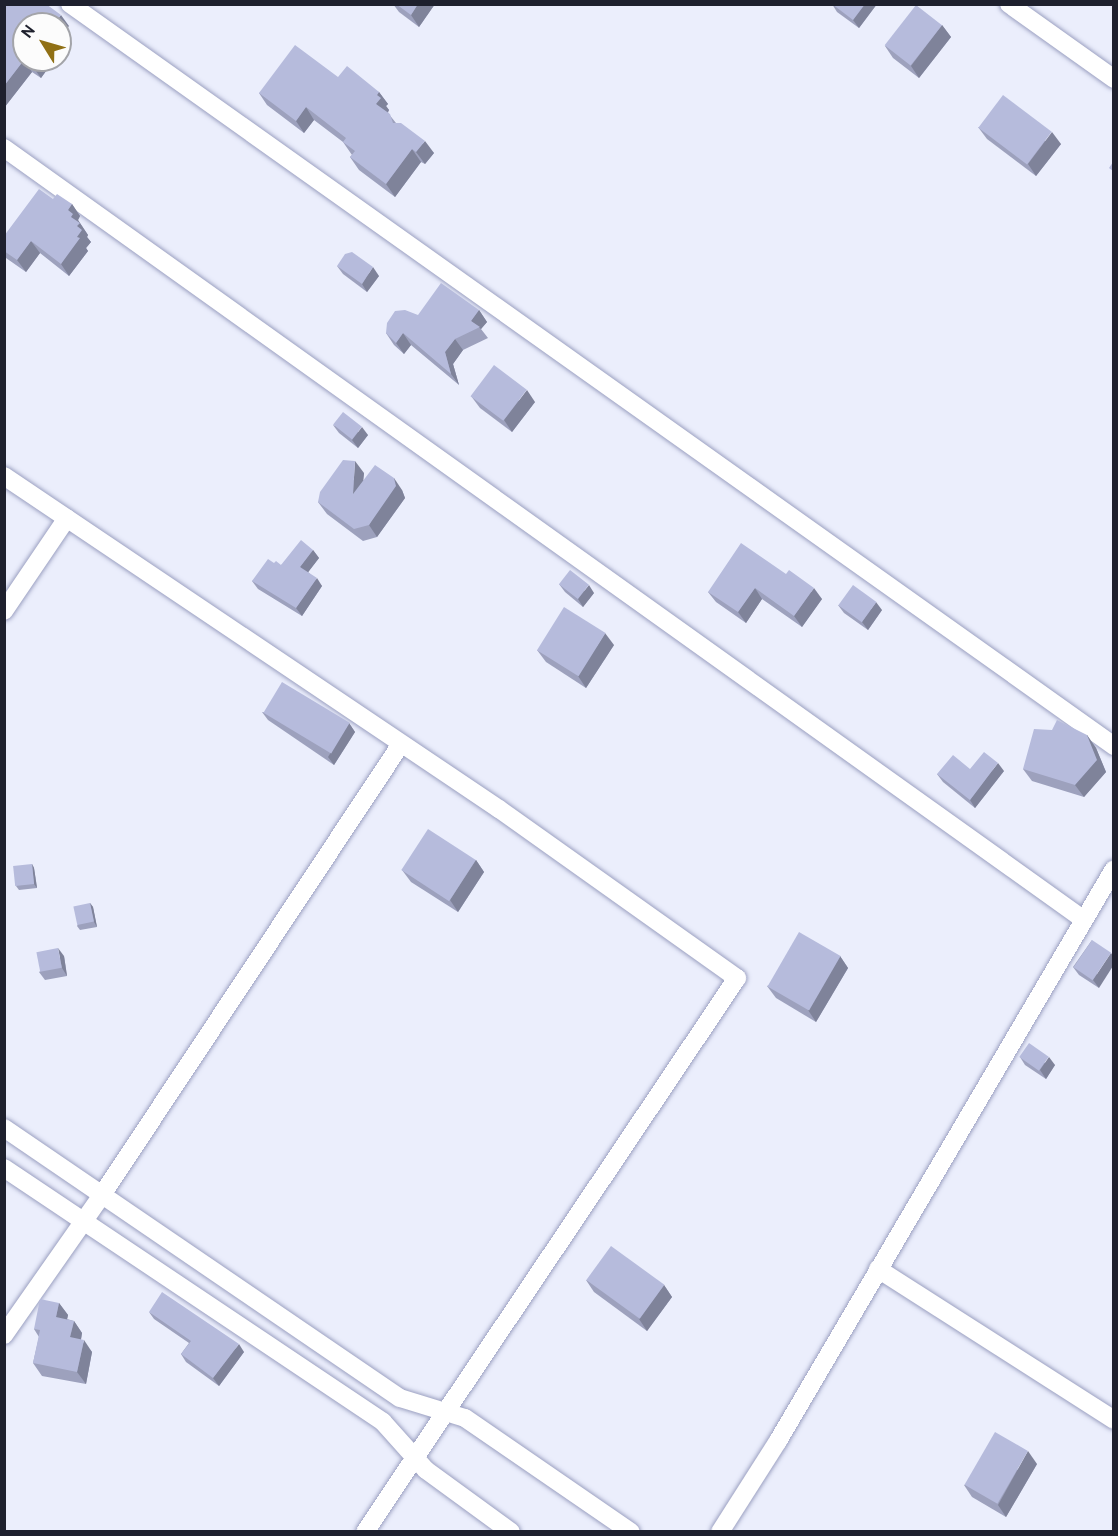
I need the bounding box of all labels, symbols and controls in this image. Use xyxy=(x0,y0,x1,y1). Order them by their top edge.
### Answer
north arrow xyxy=(12,12,72,72)
text: N xyxy=(18,22,41,43)

